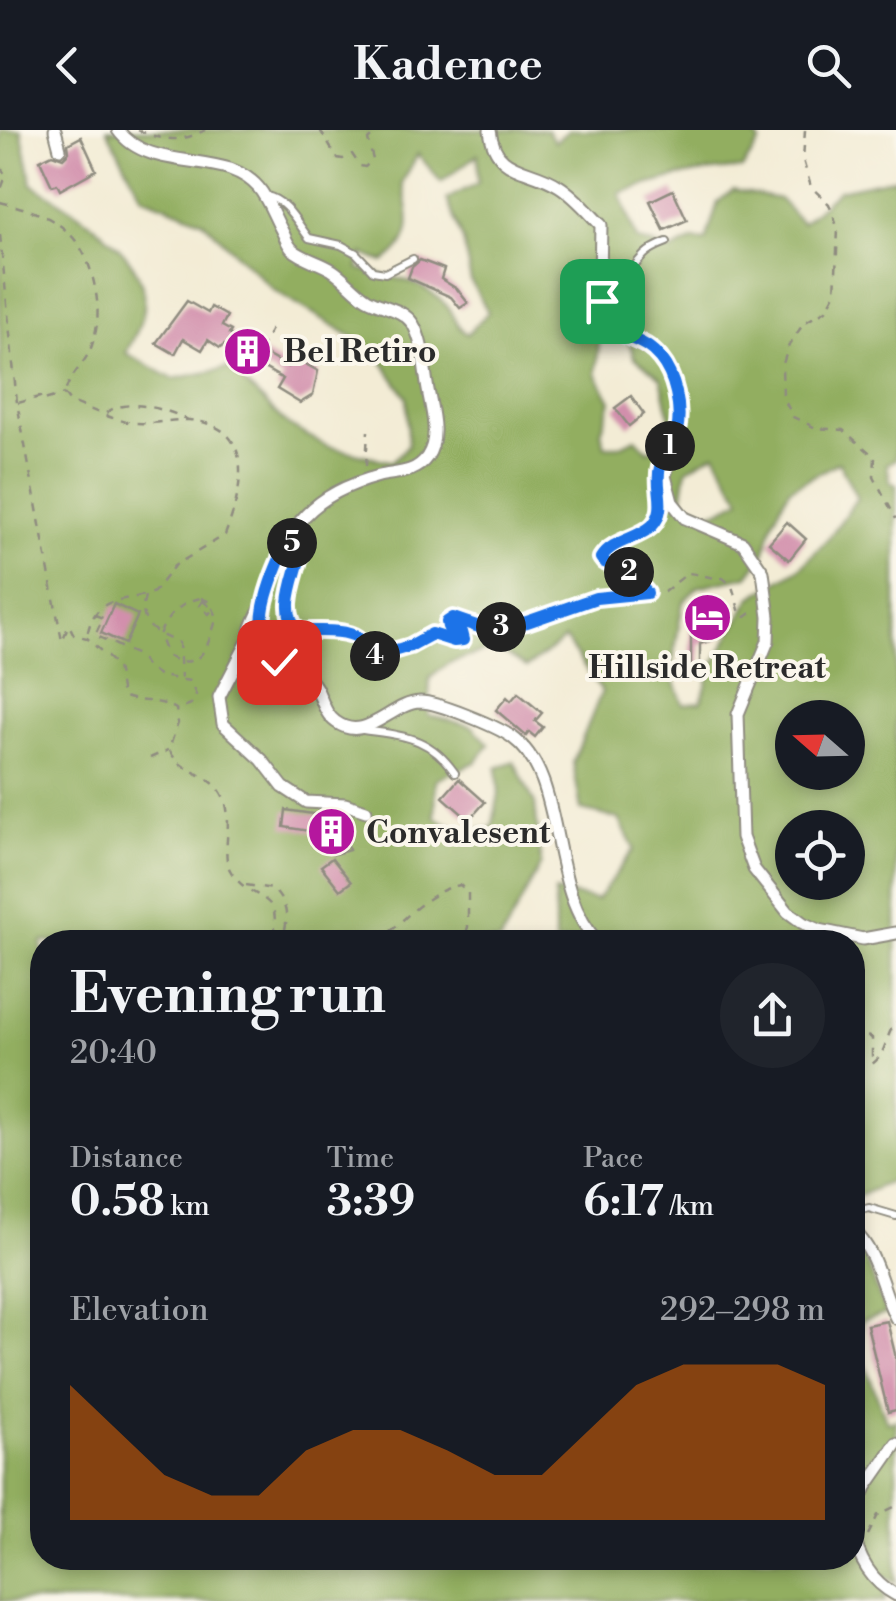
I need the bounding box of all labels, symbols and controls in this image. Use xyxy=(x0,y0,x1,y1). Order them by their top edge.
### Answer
text: Kadence xyxy=(353,37,543,94)
icon: back xyxy=(40,38,95,93)
icon: search xyxy=(801,38,856,93)
pin xyxy=(560,259,645,344)
icon: arrive xyxy=(575,274,630,329)
building icon: Bel Retiro xyxy=(222,325,274,377)
place label: Bel Retiro xyxy=(283,332,437,372)
pin: 1 xyxy=(645,421,695,471)
text: 1 xyxy=(663,428,677,463)
pin: 5 xyxy=(267,518,317,568)
text: 5 xyxy=(283,525,301,560)
pin: 2 xyxy=(604,547,654,597)
text: 2 xyxy=(620,554,638,589)
hotel icon: Hillside Retreat xyxy=(681,591,733,643)
pin: 3 xyxy=(476,602,526,652)
text: 3 xyxy=(493,609,509,644)
pin xyxy=(237,620,322,705)
pin: 4 xyxy=(350,631,400,681)
icon: check xyxy=(252,635,307,690)
text: 4 xyxy=(366,638,384,673)
place label: Hillside Retreat xyxy=(588,648,826,688)
north arrow xyxy=(775,700,865,790)
map controls xyxy=(775,700,865,900)
building icon: Convalesent xyxy=(305,806,357,858)
button: locate xyxy=(775,810,865,900)
place label: Convalesent xyxy=(366,813,551,853)
text: Evening run xyxy=(70,961,386,1030)
button: share xyxy=(720,963,825,1068)
text: 20:40 xyxy=(70,1033,157,1073)
text: Distance xyxy=(70,1141,183,1176)
text: Time xyxy=(327,1141,394,1176)
text: Pace xyxy=(583,1141,643,1176)
text: 0.58 xyxy=(70,1176,165,1229)
text: 3:39 xyxy=(327,1176,415,1229)
text: 6:17 xyxy=(583,1176,664,1229)
text: km xyxy=(165,1189,210,1224)
text: /km xyxy=(664,1189,714,1224)
text: Elevation xyxy=(70,1290,209,1330)
text: 292–298 m xyxy=(660,1290,825,1330)

